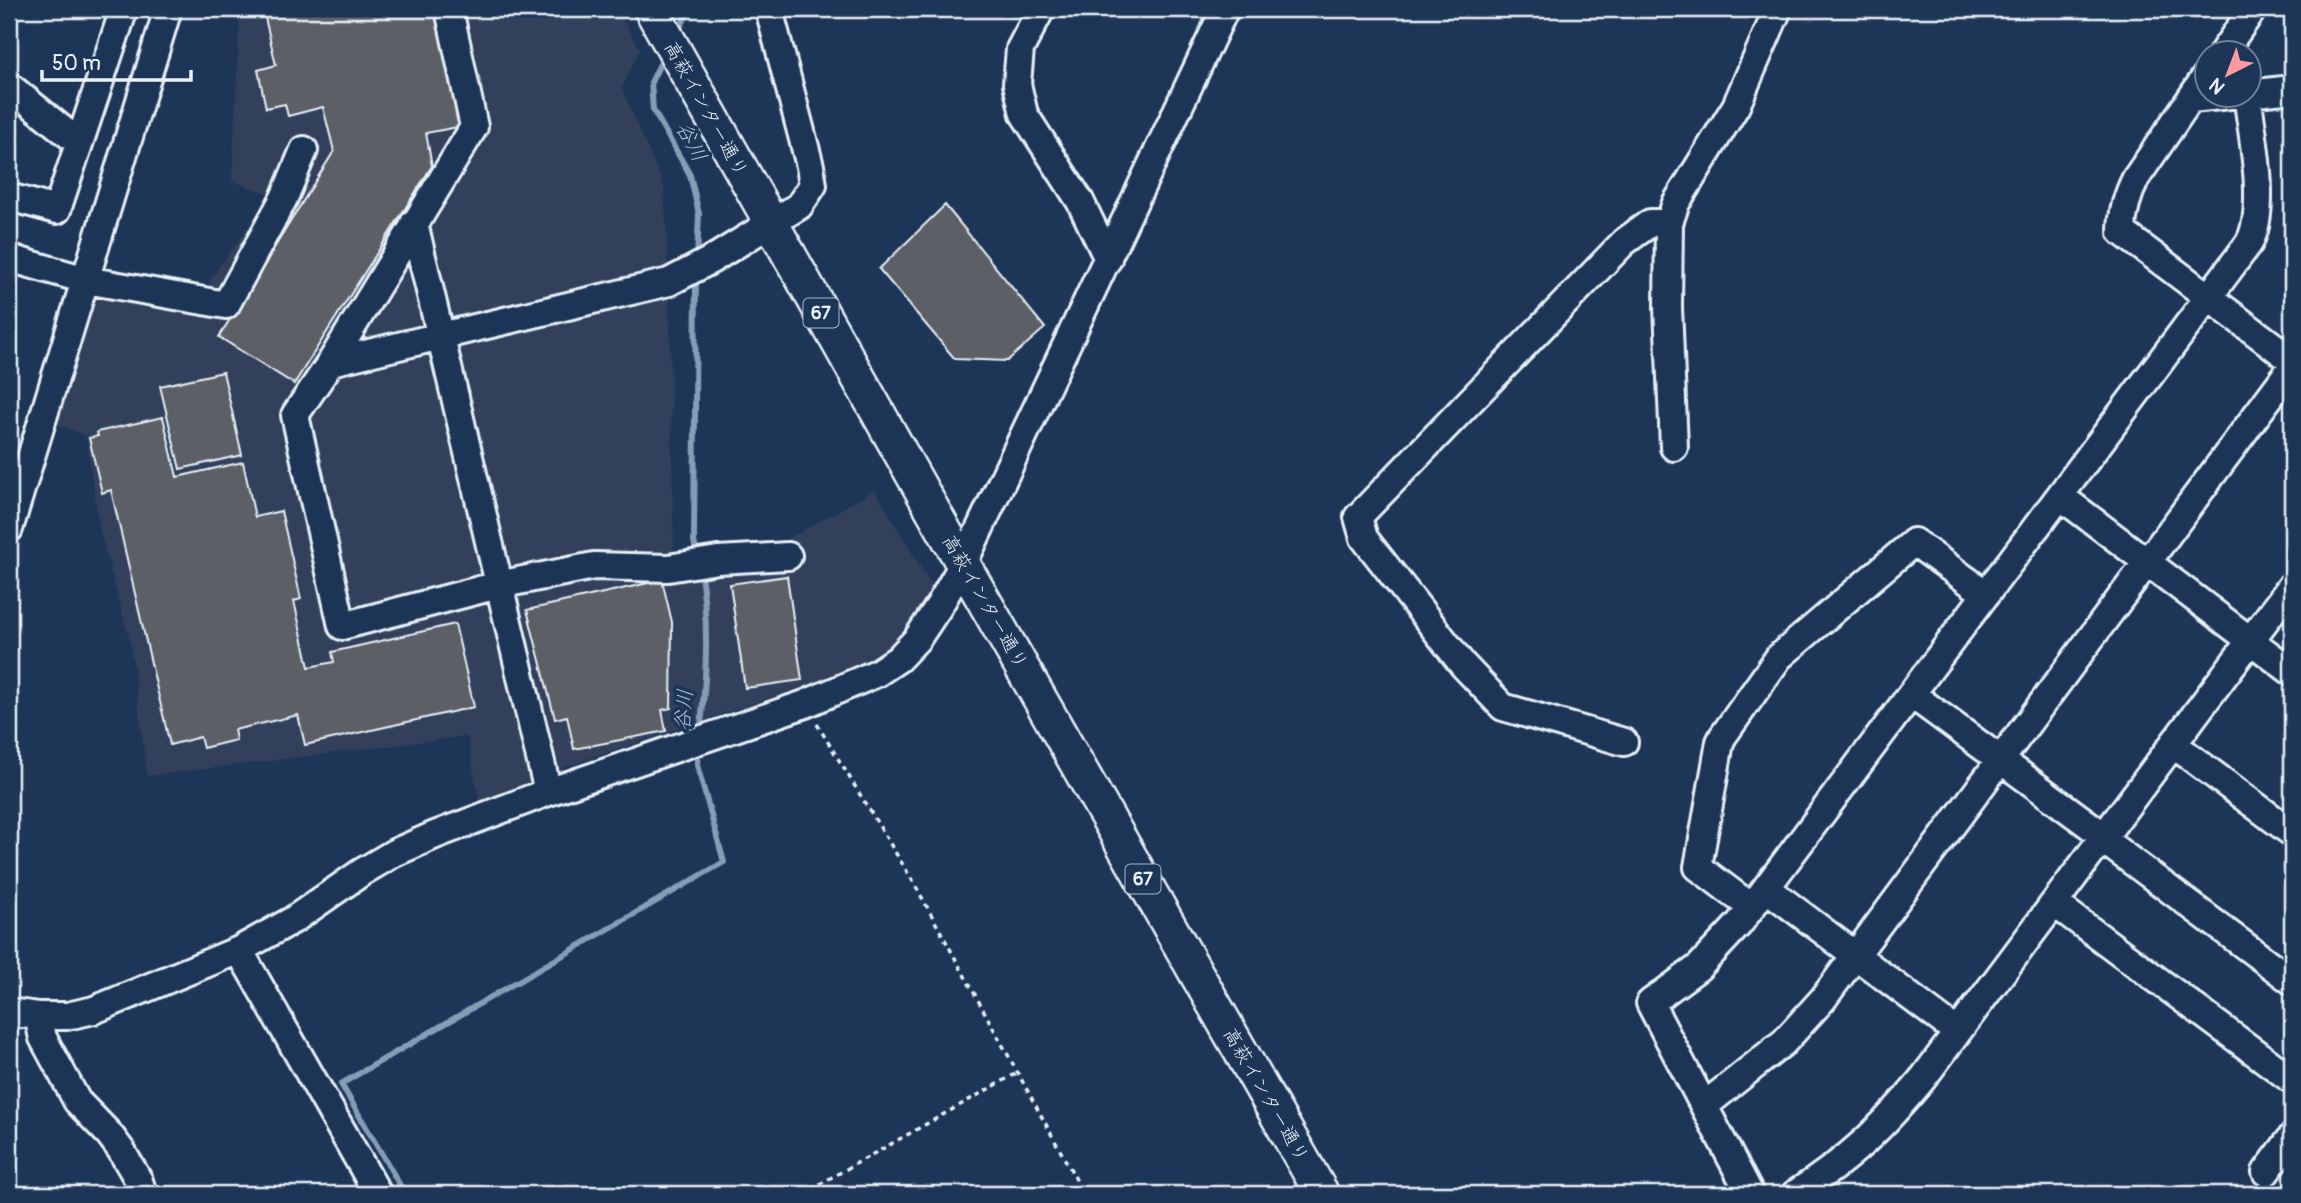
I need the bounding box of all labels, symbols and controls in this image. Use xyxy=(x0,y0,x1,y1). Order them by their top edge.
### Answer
street label: 高萩インター通り xyxy=(659,37,753,181)
scale bar xyxy=(42,38,191,82)
north arrow xyxy=(2192,38,2262,108)
text: 50 m xyxy=(52,50,101,77)
text: N xyxy=(2204,73,2230,99)
water label: 谷川 xyxy=(669,117,713,167)
road number: 67 xyxy=(804,298,838,328)
street label: 高萩インター通り xyxy=(937,531,1033,673)
water label: 谷川 xyxy=(669,688,699,732)
road number: 67 xyxy=(1126,864,1160,894)
street label: 高萩インター通り xyxy=(1218,1024,1314,1166)

